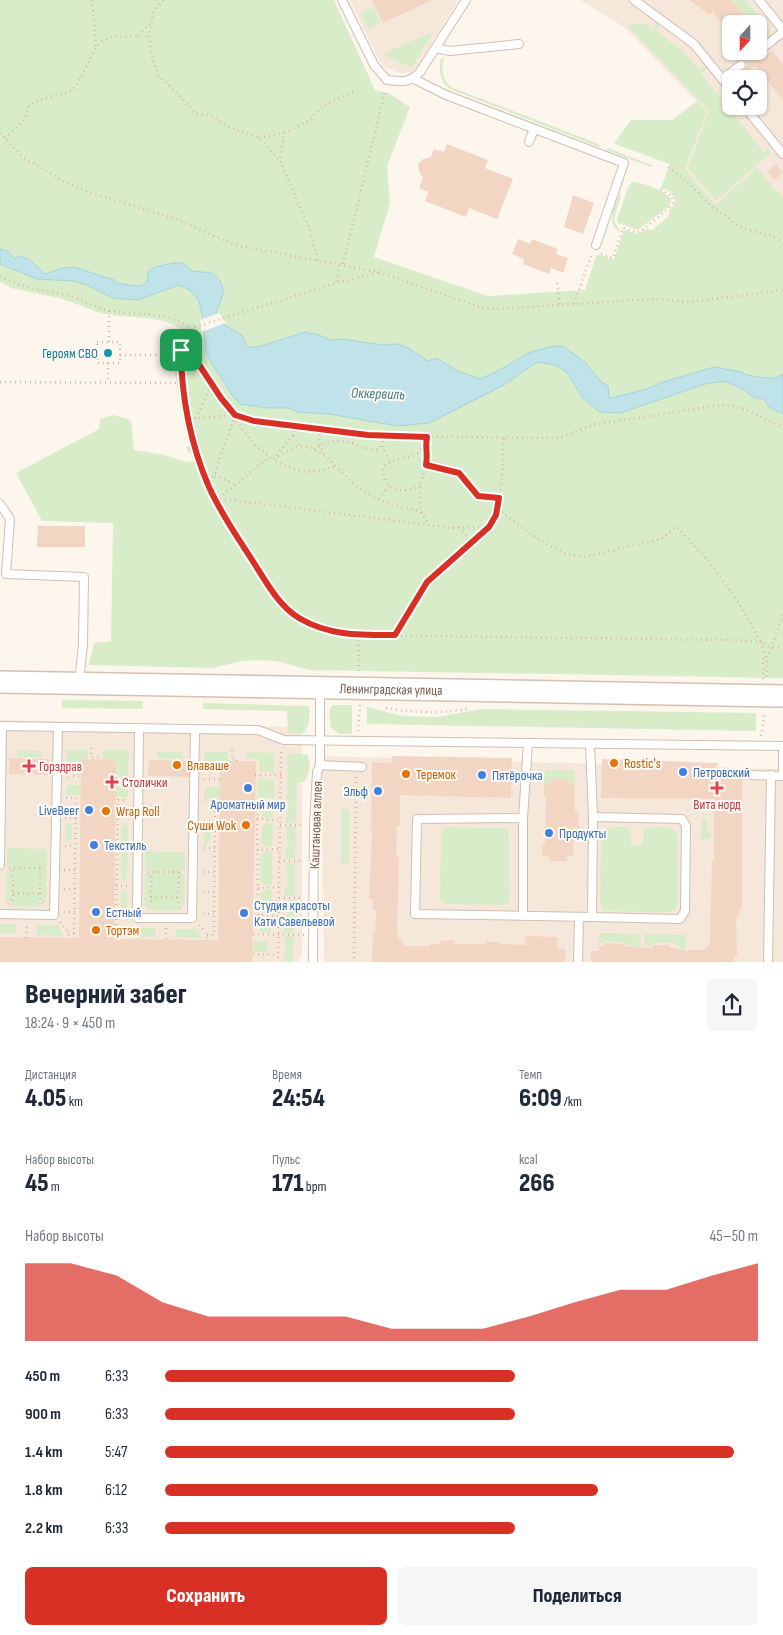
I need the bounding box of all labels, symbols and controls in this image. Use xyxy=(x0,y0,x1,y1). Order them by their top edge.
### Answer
north arrow xyxy=(722,15,768,60)
map controls xyxy=(722,15,767,115)
button: locate xyxy=(722,70,767,115)
pin xyxy=(160,329,202,371)
icon: arrive xyxy=(167,336,195,364)
place label: Героям СВО xyxy=(42,345,98,362)
marker: Героям СВО xyxy=(102,347,114,359)
water label: Оккервиль xyxy=(351,384,406,404)
street label: Ленинградская улица xyxy=(339,680,443,698)
place label: Rostic's xyxy=(624,755,661,772)
place label: Влаваше xyxy=(187,757,229,774)
marker: Rostic's xyxy=(608,757,620,769)
place label: Горздрав xyxy=(39,758,82,775)
marker: Влаваше xyxy=(171,759,183,771)
marker: Горздрав xyxy=(23,760,35,772)
place label: Петровский xyxy=(693,764,750,781)
place label: Теремок xyxy=(416,766,456,783)
marker: Петровский xyxy=(677,766,689,778)
place label: Пятёрочка xyxy=(492,767,543,784)
marker: Теремок xyxy=(400,768,412,780)
marker: Пятёрочка xyxy=(476,769,488,781)
place label: Столички xyxy=(122,774,168,791)
marker: Столички xyxy=(106,776,118,788)
street label: Каштановая аллея xyxy=(306,781,326,869)
marker: Ароматный мир xyxy=(242,782,254,794)
marker: Вита норд xyxy=(711,782,723,794)
place label: Эльф xyxy=(343,783,368,800)
marker: Эльф xyxy=(372,785,384,797)
place label: Ароматный мир xyxy=(210,796,286,813)
place label: Вита норд xyxy=(693,796,741,813)
place label: LiveBeer xyxy=(39,802,79,819)
place label: Wrap Roll xyxy=(116,803,159,820)
marker: LiveBeer xyxy=(83,804,95,816)
marker: Wrap Roll xyxy=(100,805,112,817)
place label: Суши Wok xyxy=(187,817,237,834)
marker: Суши Wok xyxy=(240,819,252,831)
place label: Продукты xyxy=(559,825,606,842)
marker: Продукты xyxy=(543,827,555,839)
place label: Текстиль xyxy=(104,837,147,854)
marker: Текстиль xyxy=(88,839,100,851)
place label: Студия красоты Кати Савельевой xyxy=(254,897,335,930)
place label: Естный xyxy=(106,904,142,921)
marker: Естный xyxy=(90,906,102,918)
marker: Студия красоты Кати Савельевой xyxy=(238,907,250,919)
place label: Тортэм xyxy=(106,922,140,939)
marker: Тортэм xyxy=(90,924,102,936)
text: Вечерний забег xyxy=(25,978,187,1011)
button: share xyxy=(706,979,758,1031)
text: 18:24 · 9 × 450 m xyxy=(25,1014,115,1033)
text: Дистанция xyxy=(25,1066,76,1083)
text: Время xyxy=(272,1066,302,1083)
text: Темп xyxy=(519,1066,542,1083)
text: 4.05 xyxy=(25,1083,66,1114)
text: 24:54 xyxy=(272,1083,325,1114)
text: 6:09 xyxy=(519,1083,562,1114)
text: km xyxy=(66,1093,83,1110)
text: /km xyxy=(562,1093,582,1110)
text: Набор высоты xyxy=(25,1151,94,1168)
text: Пульс xyxy=(272,1151,300,1168)
text: kcal xyxy=(519,1151,538,1168)
text: 45 xyxy=(25,1168,49,1199)
text: 171 xyxy=(272,1168,304,1199)
text: 266 xyxy=(519,1168,555,1199)
text: m xyxy=(49,1178,60,1195)
text: bpm xyxy=(304,1178,326,1195)
text: Набор высоты xyxy=(25,1227,104,1246)
text: 45–50 m xyxy=(710,1227,758,1246)
text: 450 m xyxy=(25,1367,60,1386)
text: 6:33 xyxy=(105,1367,128,1386)
text: 900 m xyxy=(25,1405,61,1424)
text: 6:33 xyxy=(105,1405,128,1424)
text: 1.4 km xyxy=(25,1443,63,1462)
text: 5:47 xyxy=(105,1443,127,1462)
text: 1.8 km xyxy=(25,1481,63,1500)
text: 6:12 xyxy=(105,1481,127,1500)
text: 2.2 km xyxy=(25,1519,63,1538)
text: 6:33 xyxy=(105,1519,128,1538)
button: Сохранить xyxy=(25,1567,387,1625)
button: Поделиться xyxy=(397,1567,758,1625)

